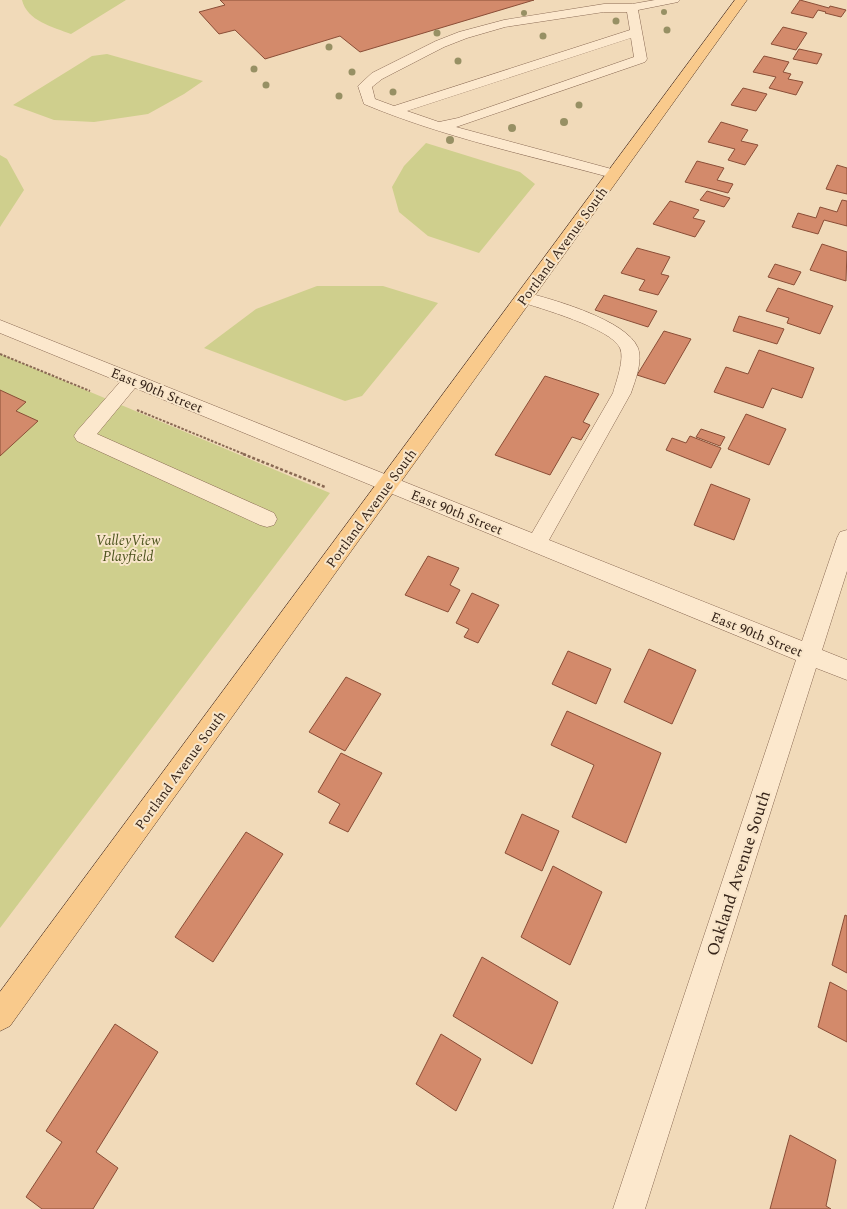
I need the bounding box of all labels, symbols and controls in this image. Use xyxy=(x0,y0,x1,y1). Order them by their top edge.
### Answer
street label: Portland Avenue South xyxy=(512,182,613,310)
street label: East 90th Street xyxy=(108,362,206,419)
street label: Portland Avenue South xyxy=(321,444,422,572)
street label: East 90th Street xyxy=(408,484,506,541)
park label: ValleyView Playfield xyxy=(96,530,161,567)
street label: East 90th Street xyxy=(708,606,806,663)
street label: Portland Avenue South xyxy=(130,706,231,834)
street label: Oakland Avenue South xyxy=(700,787,778,959)

